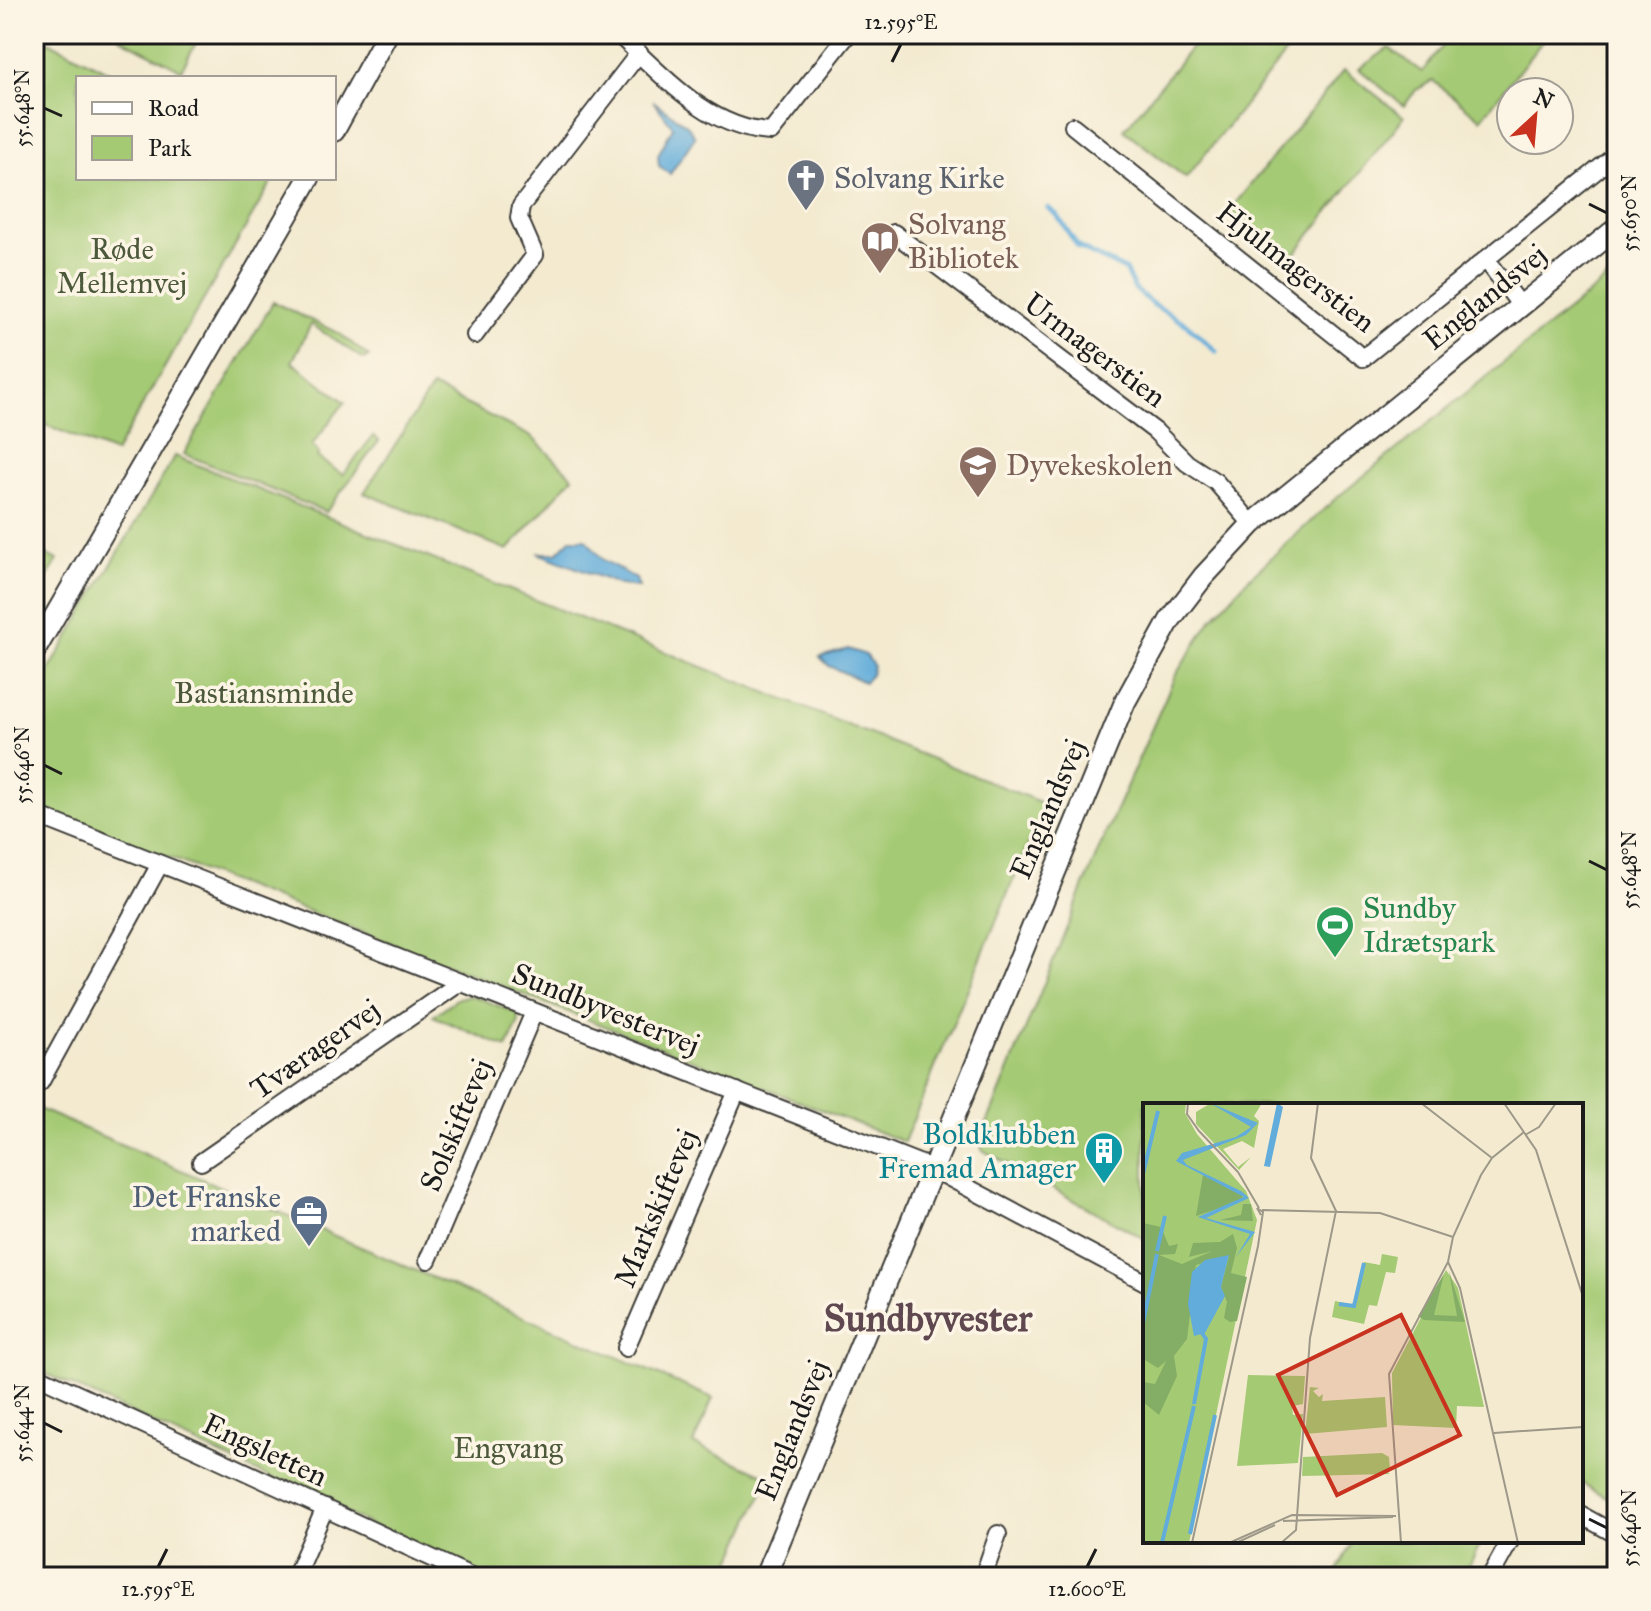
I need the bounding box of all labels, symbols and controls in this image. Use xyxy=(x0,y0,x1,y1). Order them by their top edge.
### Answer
text: 12.595°E xyxy=(865,10,937,34)
text: 55.648°N xyxy=(10,69,34,147)
legend xyxy=(76,76,336,180)
north arrow xyxy=(1495,76,1575,156)
text: N xyxy=(1529,82,1558,115)
text: Road xyxy=(148,93,199,123)
text: Park xyxy=(148,133,192,163)
church icon: Solvang Kirke xyxy=(785,157,827,212)
place label: Solvang Kirke xyxy=(834,160,1005,196)
text: 55.650°N xyxy=(1617,174,1641,252)
street label: Hjulmagerstien xyxy=(1210,194,1382,340)
place label: Solvang Bibliotek xyxy=(908,206,1019,276)
library icon: Solvang Bibliotek xyxy=(859,220,901,275)
park label: Røde Mellemvej xyxy=(57,231,187,301)
street label: Englandsvej xyxy=(1416,236,1554,358)
street label: Urmagerstien xyxy=(1017,285,1173,415)
school or university icon: Dyvekeskolen xyxy=(957,444,999,499)
place label: Dyvekeskolen xyxy=(1006,447,1173,483)
park label: Bastiansminde xyxy=(174,675,354,711)
text: 55.646°N xyxy=(10,726,34,804)
street label: Englandsvej xyxy=(1002,734,1094,884)
text: 55.648°N xyxy=(1617,831,1641,909)
place label: Sundby Idrætspark xyxy=(1363,890,1495,960)
sports icon: Sundby Idrætspark xyxy=(1314,904,1356,959)
street label: Sundbyvestervej xyxy=(507,955,705,1063)
street label: Tværagervej xyxy=(243,991,387,1107)
street label: Solskiftevej xyxy=(412,1053,500,1197)
inset map xyxy=(1143,1103,1583,1543)
place label: Boldklubben Fremad Amager xyxy=(878,1116,1077,1186)
street label: Markskiftevej xyxy=(607,1123,705,1293)
building icon: Boldklubben Fremad Amager xyxy=(1083,1130,1125,1185)
place label: Det Franske marked xyxy=(132,1179,281,1249)
office icon: Det Franske marked xyxy=(288,1193,330,1248)
district label: Sundbyvester xyxy=(824,1295,1033,1341)
street label: Englandsvej xyxy=(747,1354,837,1506)
text: 55.644°N xyxy=(10,1383,34,1462)
street label: Engsletten xyxy=(197,1406,333,1494)
park label: Engvang xyxy=(453,1430,564,1466)
text: 55.646°N xyxy=(1617,1489,1641,1567)
text: 12.595°E xyxy=(122,1577,194,1601)
text: 12.600°E xyxy=(1048,1577,1126,1601)

